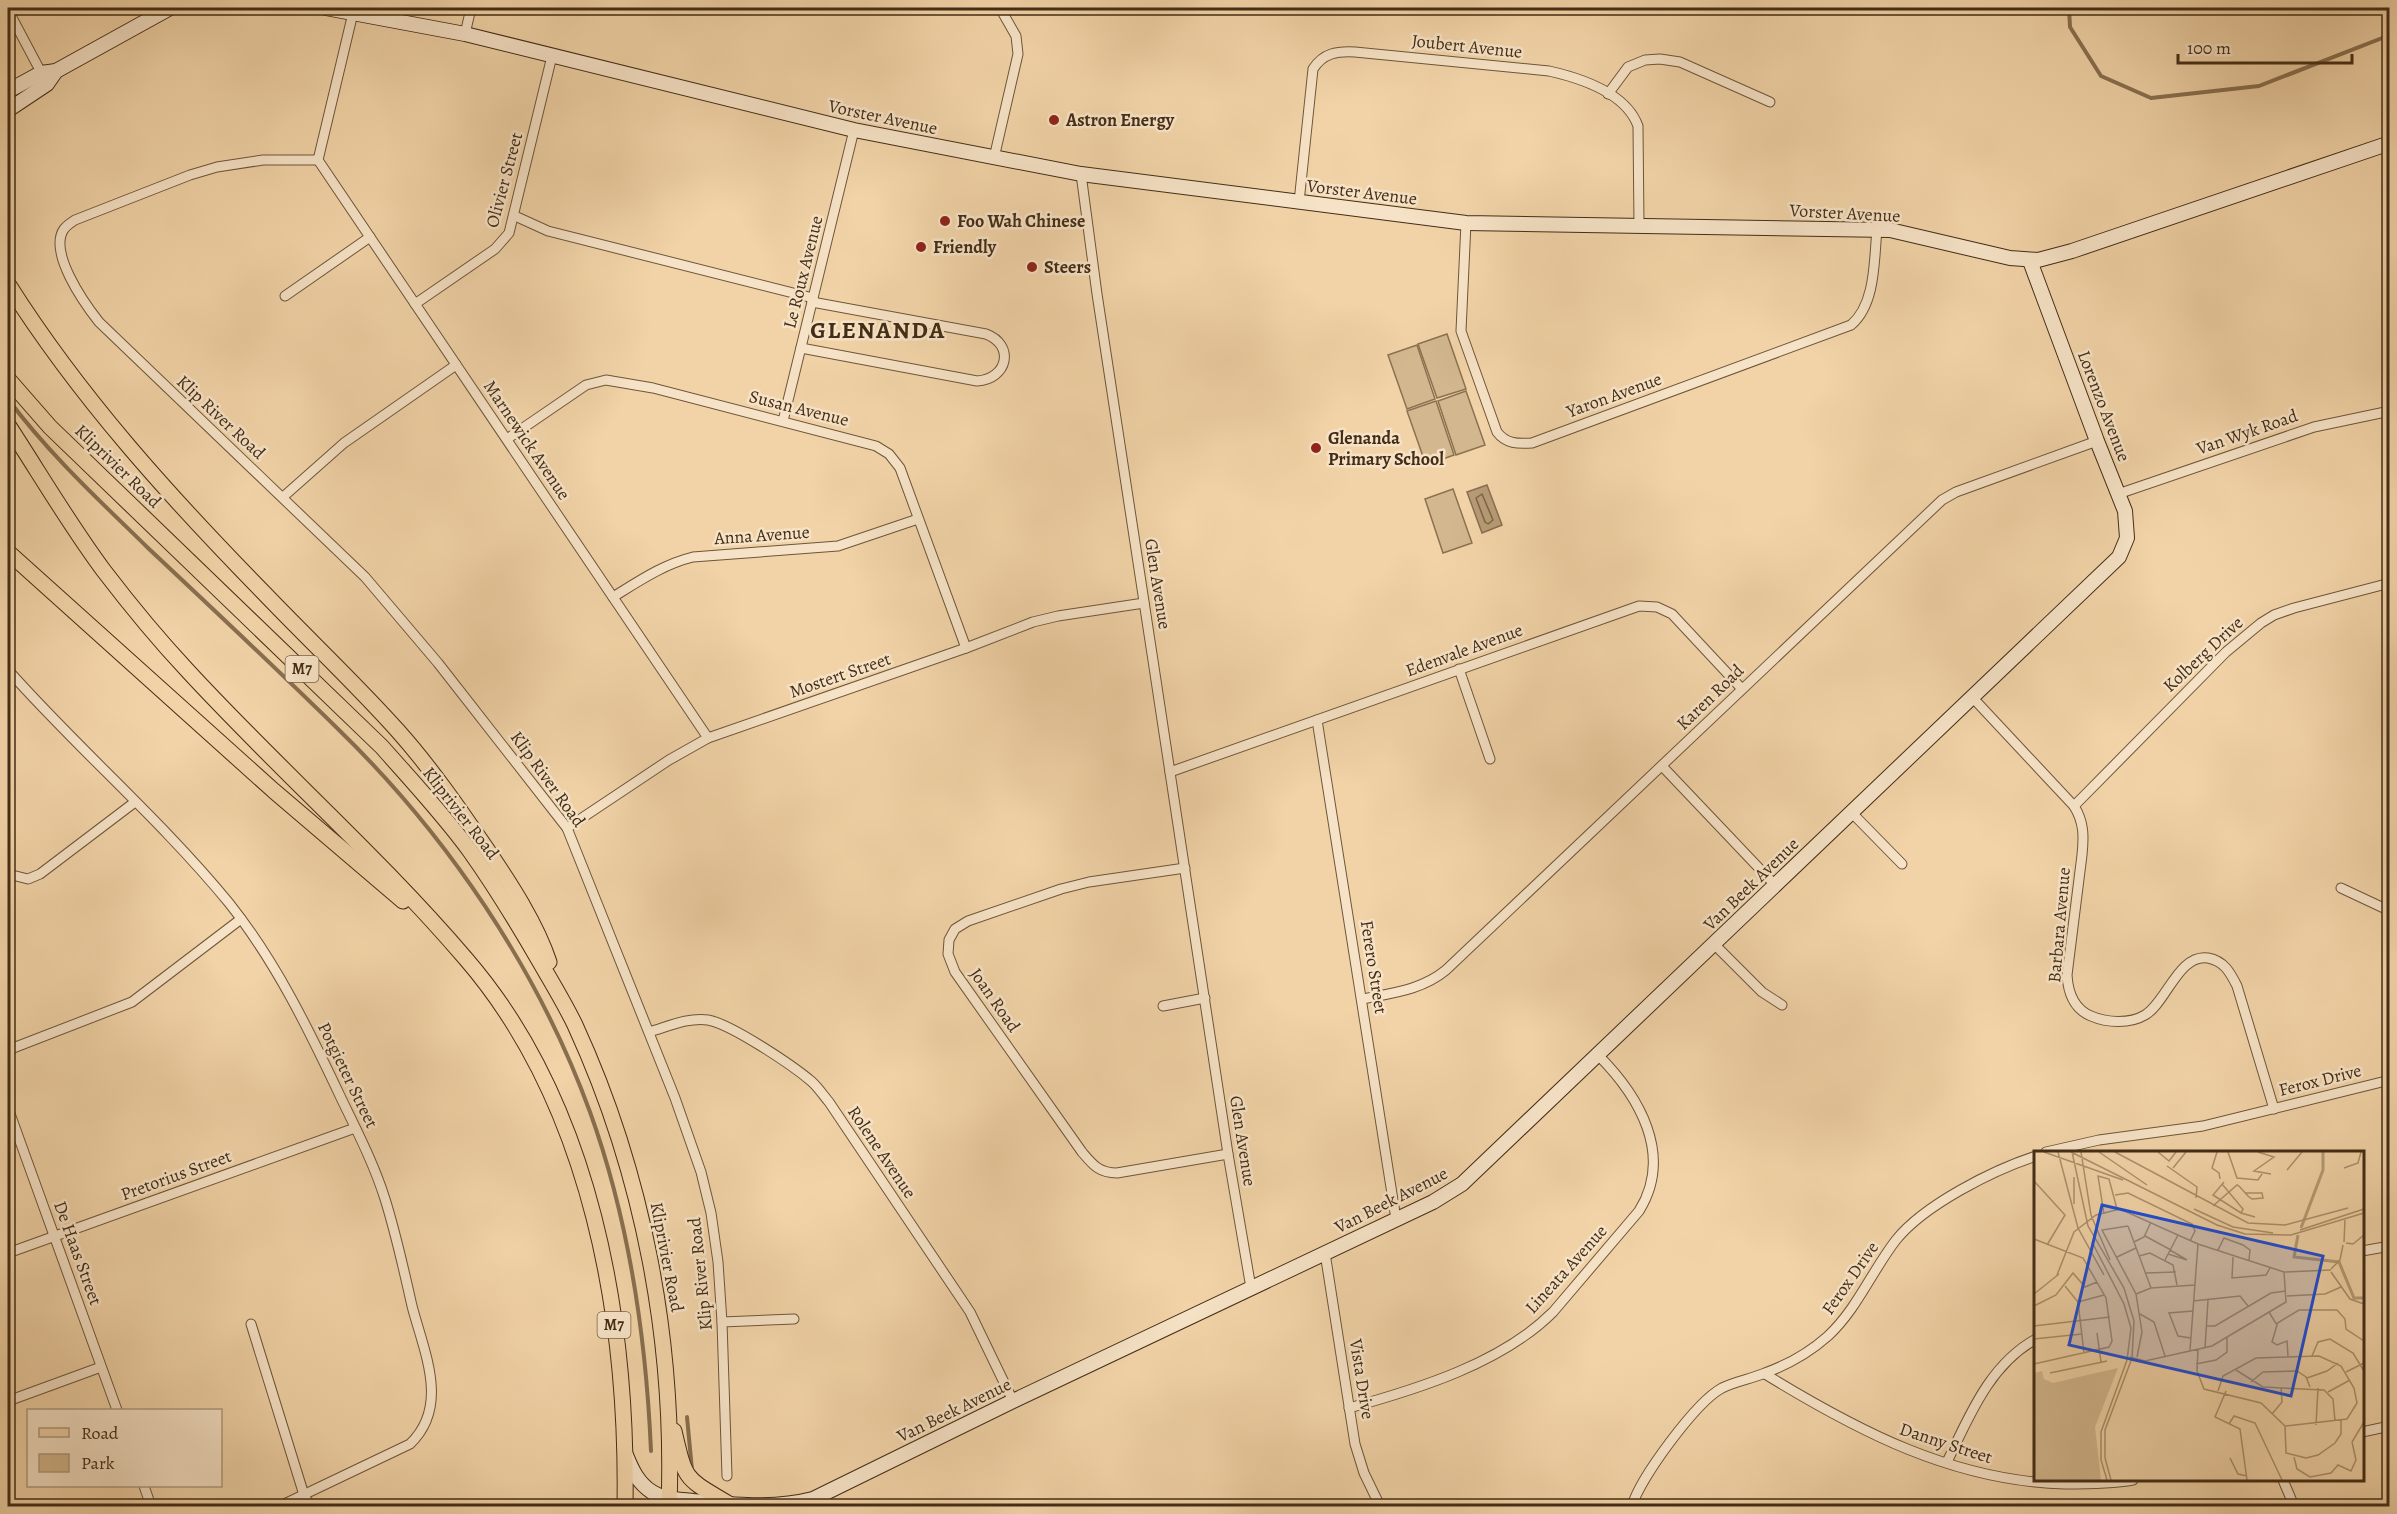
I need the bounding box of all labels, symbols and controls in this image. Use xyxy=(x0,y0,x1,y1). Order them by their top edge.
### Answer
scale bar xyxy=(2178,27,2352,65)
street label: Joubert Avenue xyxy=(1411,28,1523,64)
text: 100 m xyxy=(2187,36,2231,60)
street label: Vorster Avenue xyxy=(825,94,940,140)
place label: Astron Energy xyxy=(1065,108,1175,132)
marker: Astron Energy xyxy=(1047,113,1061,127)
street label: Olivier Street xyxy=(480,130,528,230)
street label: Vorster Avenue xyxy=(1305,173,1418,211)
street label: Vorster Avenue xyxy=(1788,198,1901,228)
place label: Foo Wah Chinese xyxy=(957,209,1085,233)
street label: Le Roux Avenue xyxy=(777,213,829,331)
marker: Foo Wah Chinese xyxy=(938,214,952,228)
place label: Friendly xyxy=(933,235,997,259)
marker: Friendly xyxy=(914,240,928,254)
place label: Steers xyxy=(1044,255,1091,279)
marker: Steers xyxy=(1025,260,1039,274)
district label: GLENANDA xyxy=(810,314,946,346)
street label: Lorenzo Avenue xyxy=(2072,347,2136,465)
street label: Yaron Avenue xyxy=(1562,367,1665,424)
street label: Klip River Road xyxy=(171,370,271,465)
street label: Marnewick Avenue xyxy=(478,375,576,505)
street label: Susan Avenue xyxy=(747,384,851,432)
street label: Van Wyk Road xyxy=(2192,403,2301,461)
street label: Kliprivier Road xyxy=(70,419,167,514)
place label: Glenanda Primary School xyxy=(1328,426,1444,471)
marker: Glenanda Primary School xyxy=(1309,441,1323,455)
street label: Anna Avenue xyxy=(713,520,810,550)
street label: Glen Avenue xyxy=(1139,537,1177,631)
street label: Kolberg Drive xyxy=(2158,611,2248,697)
street label: Edenvale Avenue xyxy=(1402,618,1526,682)
street label: Mostert Street xyxy=(786,646,894,704)
road number: M7 xyxy=(286,656,318,682)
street label: Karen Road xyxy=(1671,659,1749,735)
street label: Klip River Road xyxy=(505,726,591,832)
street label: Kliprivier Road xyxy=(417,762,505,865)
street label: Van Beek Avenue xyxy=(1697,832,1804,936)
street label: Barbara Avenue xyxy=(2042,866,2076,984)
street label: Ferero Street xyxy=(1355,918,1393,1016)
street label: Joan Road xyxy=(964,963,1026,1037)
street label: Potgieter Street xyxy=(312,1018,384,1132)
street label: Ferox Drive xyxy=(2276,1058,2364,1102)
street label: Glen Avenue xyxy=(1224,1094,1262,1188)
street label: Rolene Avenue xyxy=(842,1101,922,1203)
street label: Pretorius Street xyxy=(117,1144,235,1206)
inset map xyxy=(2034,1151,2364,1481)
street label: Van Beek Avenue xyxy=(1329,1161,1452,1239)
street label: De Haas Street xyxy=(48,1198,108,1309)
street label: Kliprivier Road xyxy=(645,1200,689,1314)
street label: Klip River Road xyxy=(682,1216,718,1332)
street label: Lineata Avenue xyxy=(1520,1219,1612,1319)
street label: Ferox Drive xyxy=(1816,1237,1884,1319)
road number: M7 xyxy=(598,1312,630,1338)
street label: Vista Drive xyxy=(1344,1336,1380,1421)
street label: Van Beek Avenue xyxy=(892,1372,1015,1448)
legend xyxy=(27,1409,222,1487)
street label: Danny Street xyxy=(1896,1417,1996,1469)
text: Road xyxy=(81,1421,119,1445)
text: Park xyxy=(81,1451,115,1475)

